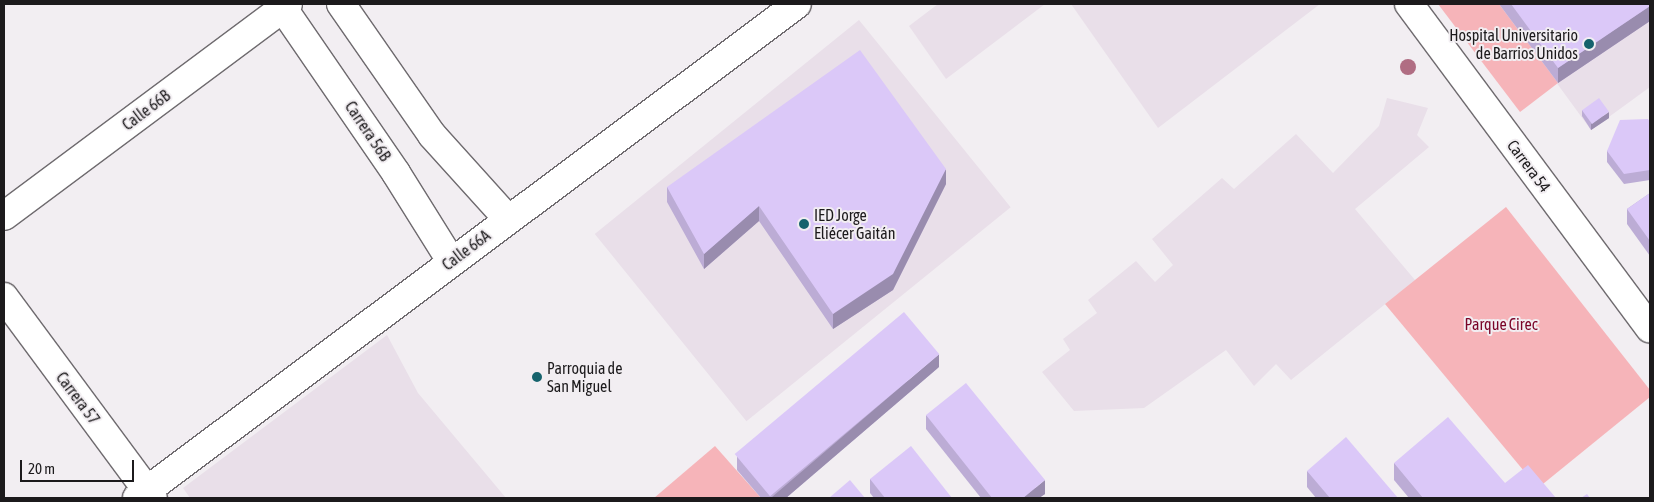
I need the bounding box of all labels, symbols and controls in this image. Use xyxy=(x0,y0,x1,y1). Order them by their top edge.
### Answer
place label: Hospital Universitario de Barrios Unidos xyxy=(1449,25,1578,63)
marker: Hospital Universitario de Barrios Unidos xyxy=(1582,37,1596,51)
street label: Calle 66B xyxy=(118,86,174,134)
street label: Carrera 56B xyxy=(341,97,395,165)
street label: Carrera 54 xyxy=(1503,136,1555,196)
place label: IED Jorge Eliécer Gaitán xyxy=(814,205,895,243)
marker: IED Jorge Eliécer Gaitán xyxy=(798,218,810,230)
street label: Calle 66A xyxy=(438,226,494,274)
park label: Parque Cirec xyxy=(1464,314,1538,334)
place label: Parroquia de San Miguel xyxy=(547,358,622,396)
street label: Carrera 57 xyxy=(52,368,104,428)
marker: Parroquia de San Miguel xyxy=(531,371,543,383)
scale bar xyxy=(22,450,136,482)
text: 20 m xyxy=(28,460,55,477)

